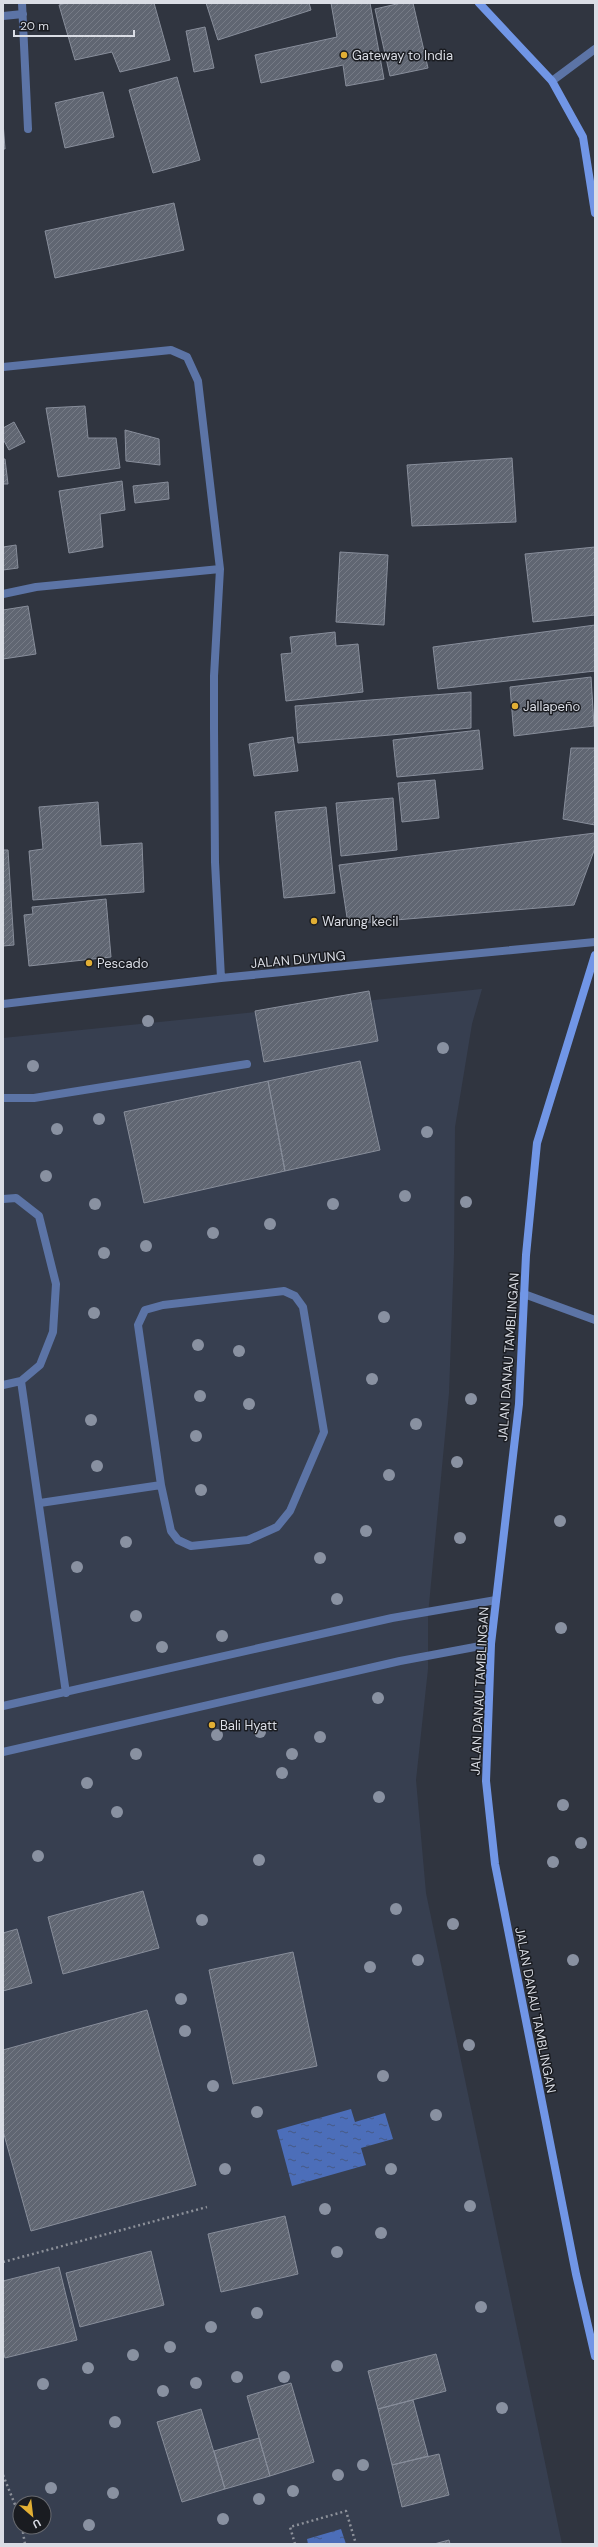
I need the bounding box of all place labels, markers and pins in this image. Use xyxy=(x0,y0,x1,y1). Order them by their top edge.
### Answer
place label: Gateway to India xyxy=(352,47,453,64)
marker: Gateway to India xyxy=(339,50,349,60)
place label: Jallapeño xyxy=(523,698,580,715)
marker: Jallapeño xyxy=(510,701,520,711)
place label: Warung kecil xyxy=(322,913,398,930)
marker: Warung kecil xyxy=(309,916,319,926)
place label: Pescado xyxy=(97,955,149,972)
marker: Pescado xyxy=(84,958,94,968)
place label: Bali Hyatt xyxy=(220,1717,277,1734)
marker: Bali Hyatt xyxy=(207,1720,217,1730)

